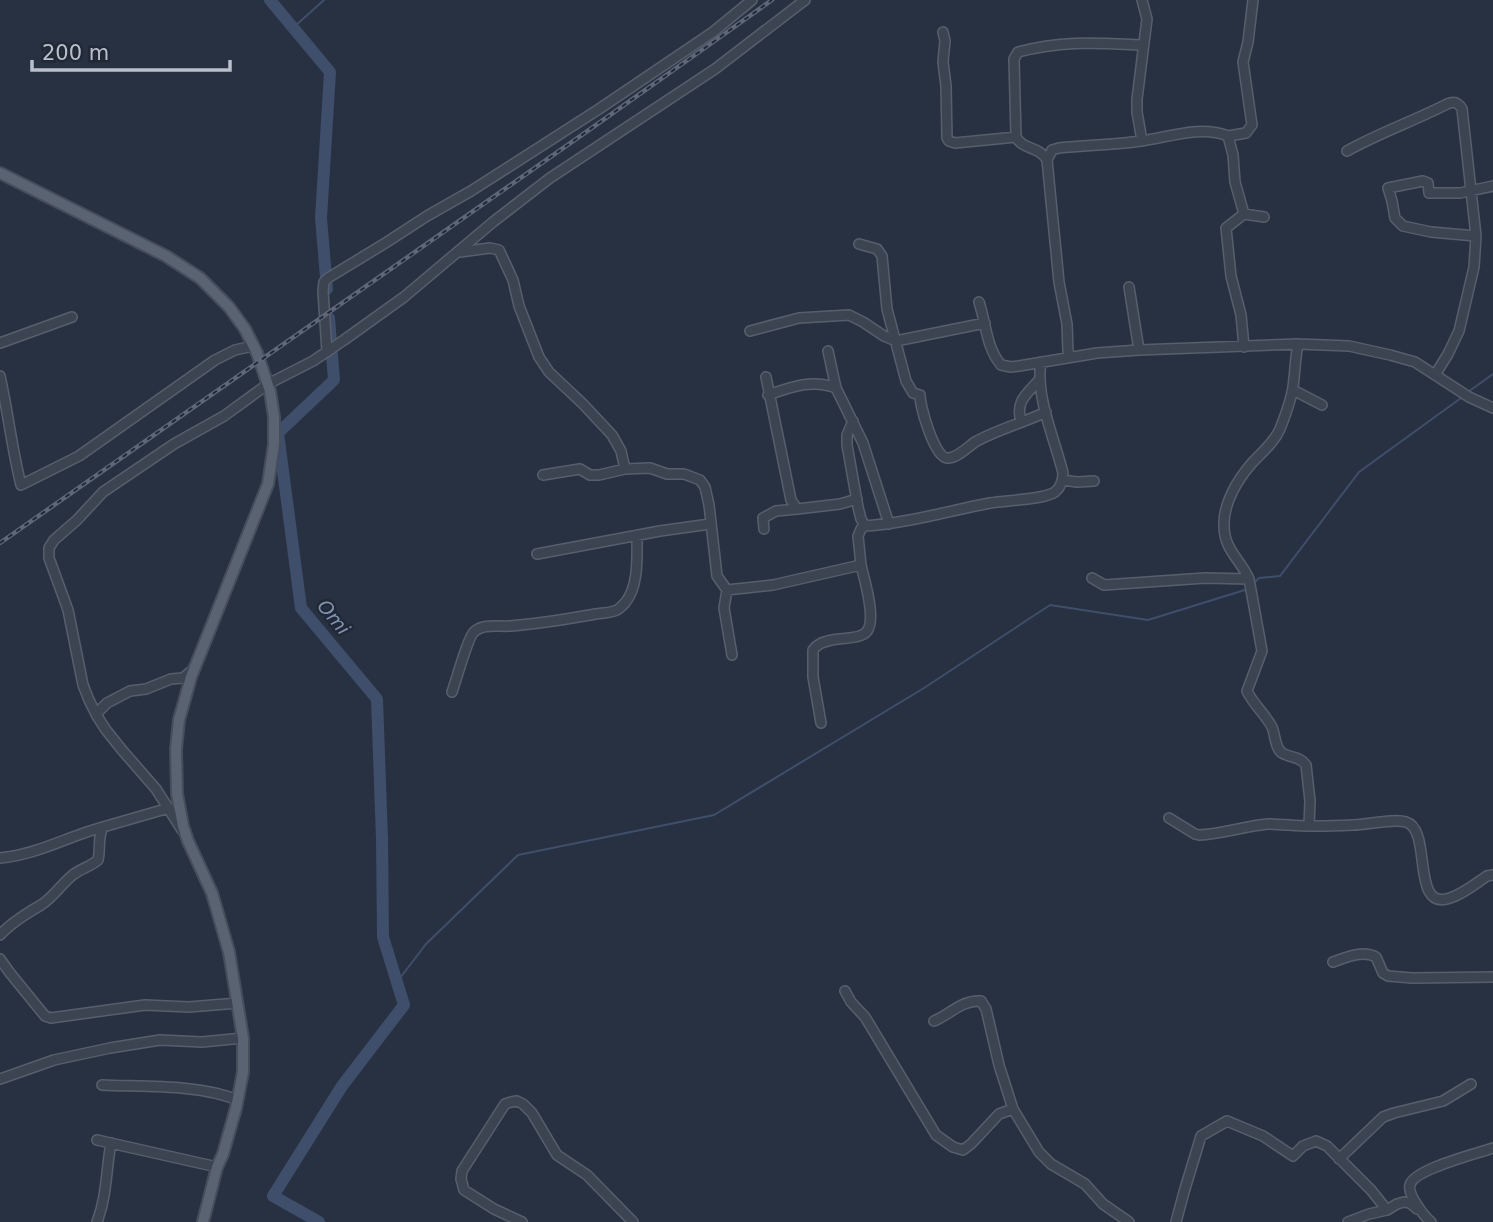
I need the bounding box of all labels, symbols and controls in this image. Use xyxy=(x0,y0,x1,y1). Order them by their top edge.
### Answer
scale bar xyxy=(32,28,229,72)
text: 200 m xyxy=(42,41,109,65)
water label: Omi xyxy=(313,595,355,640)

